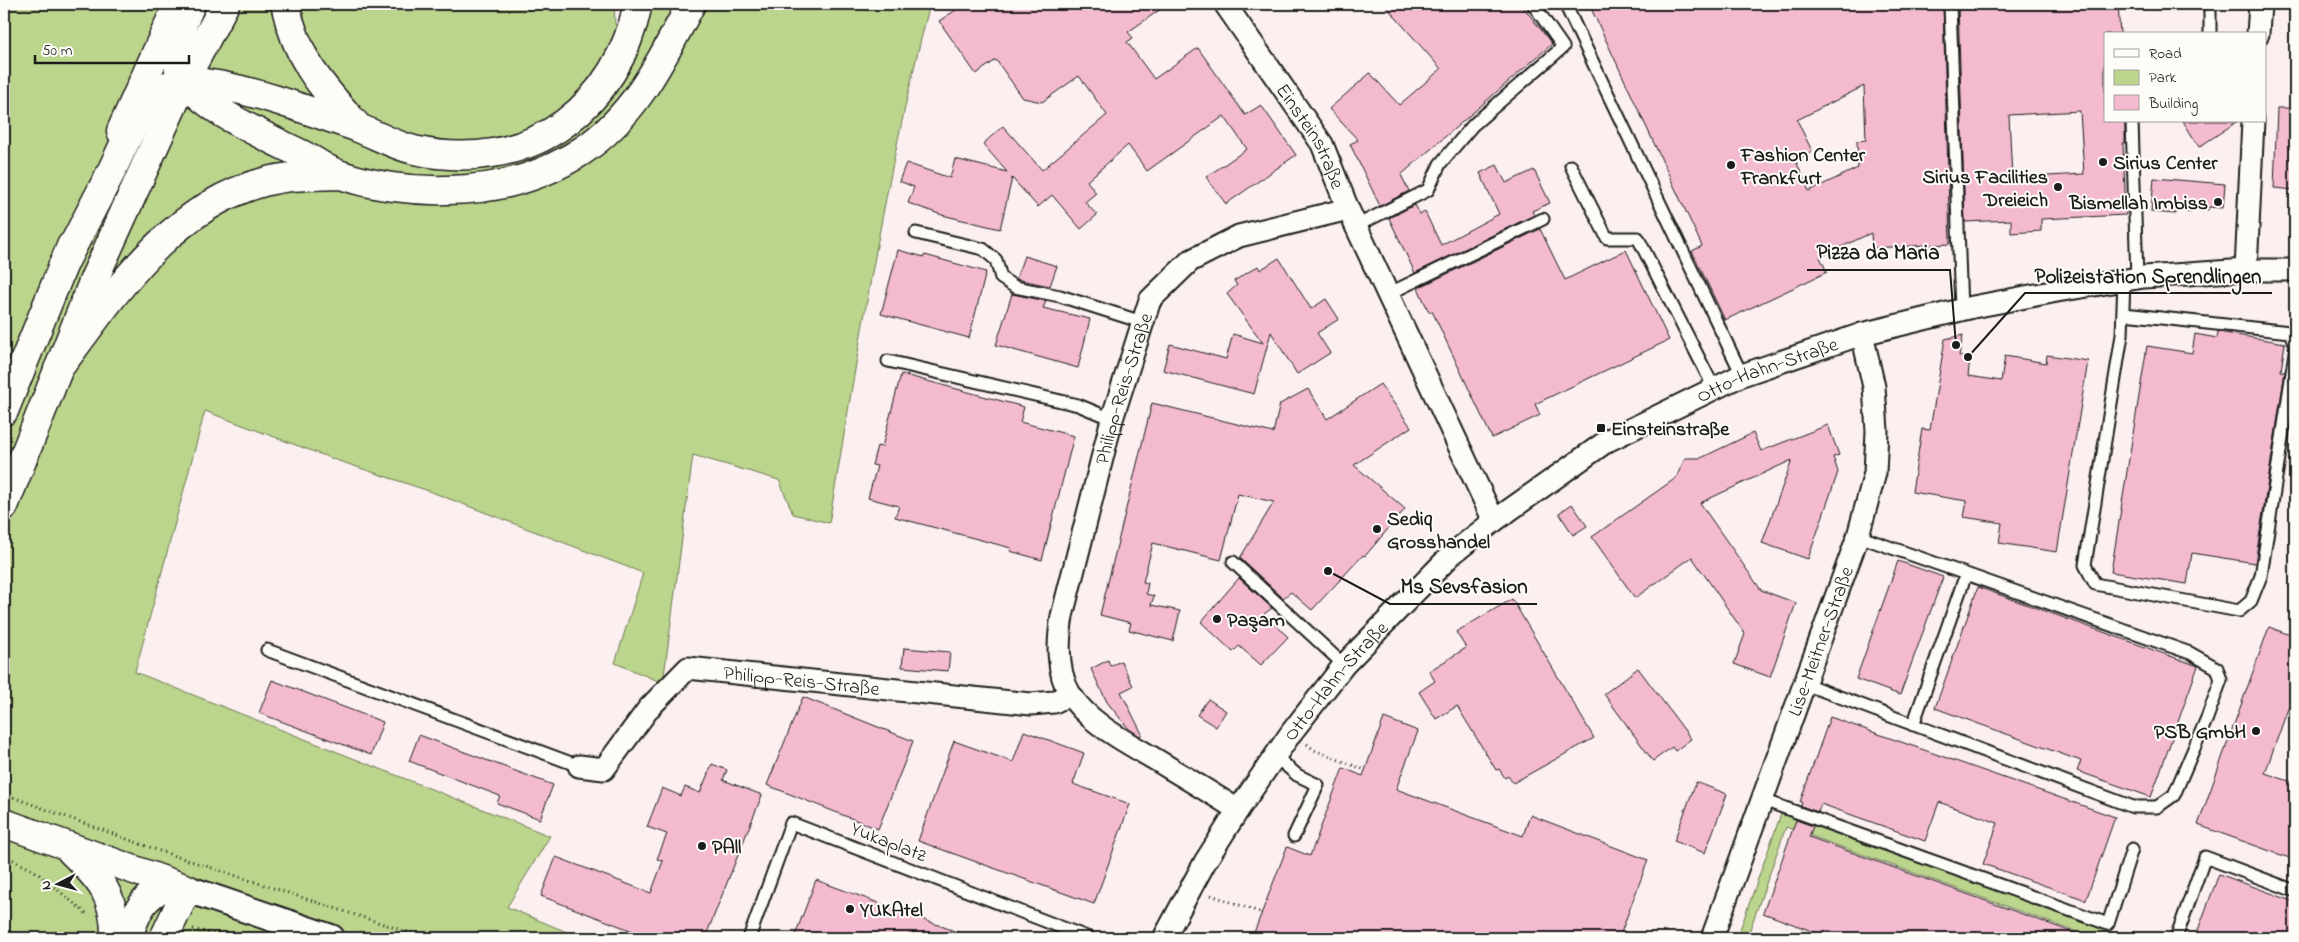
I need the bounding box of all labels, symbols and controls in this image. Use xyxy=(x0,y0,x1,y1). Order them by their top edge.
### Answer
scale bar xyxy=(35,32,189,64)
legend xyxy=(2104,32,2266,122)
text: 50 m xyxy=(42,40,73,62)
text: Road xyxy=(2149,43,2182,65)
text: Park xyxy=(2149,67,2177,89)
street label: Einsteinstraße xyxy=(1267,78,1351,194)
text: Building xyxy=(2148,93,2198,116)
place label: Fashion Center Frankfurt xyxy=(1740,142,1866,194)
place label: Sirius Center xyxy=(2113,150,2218,179)
marker: Sirius Center xyxy=(2097,156,2109,168)
marker: Fashion Center Frankfurt xyxy=(1725,159,1737,171)
place label: Sirius Facilities Dreieich xyxy=(1923,164,2048,216)
marker: Sirius Facilities Dreieich xyxy=(2052,181,2064,193)
place label: Bismellah Imbiss xyxy=(2069,190,2208,219)
marker: Bismellah Imbiss xyxy=(2212,196,2224,208)
callout: Pizza da Maria xyxy=(1807,234,1950,270)
text: Pizza da Maria xyxy=(1817,239,1939,269)
callout: Polizeistation Sprendlingen xyxy=(2025,257,2272,293)
text: Polizeistation Sprendlingen xyxy=(2035,263,2261,295)
street label: Philipp-Reis-Straße xyxy=(1089,310,1162,468)
street label: Otto-Hahn-Straße xyxy=(1692,331,1842,412)
place label: Einsteinstraße xyxy=(1611,416,1730,445)
marker: Einsteinstraße xyxy=(1595,422,1607,434)
place label: Sediq Grosshandel xyxy=(1387,506,1490,558)
marker: Sediq Grosshandel xyxy=(1371,523,1383,535)
street label: Lise-Meitner-Straße xyxy=(1782,563,1863,721)
callout: Ms Sevsfasion xyxy=(1390,568,1537,604)
text: Ms Sevsfasion xyxy=(1400,573,1528,603)
place label: Paşam xyxy=(1227,607,1285,636)
marker: Paşam xyxy=(1211,613,1223,625)
street label: Otto-Hahn-Straße xyxy=(1278,616,1396,748)
street label: Philipp-Reis-Straße xyxy=(722,660,881,705)
place label: PSB GmbH xyxy=(2154,719,2246,748)
marker: PSB GmbH xyxy=(2250,725,2262,737)
street label: Yukaplatz xyxy=(846,816,931,871)
place label: PAll xyxy=(712,834,741,863)
marker: PAll xyxy=(696,840,708,852)
north arrow xyxy=(32,860,82,910)
text: N xyxy=(36,879,57,891)
place label: YUKAtel xyxy=(859,897,923,926)
marker: YUKAtel xyxy=(844,903,856,915)

